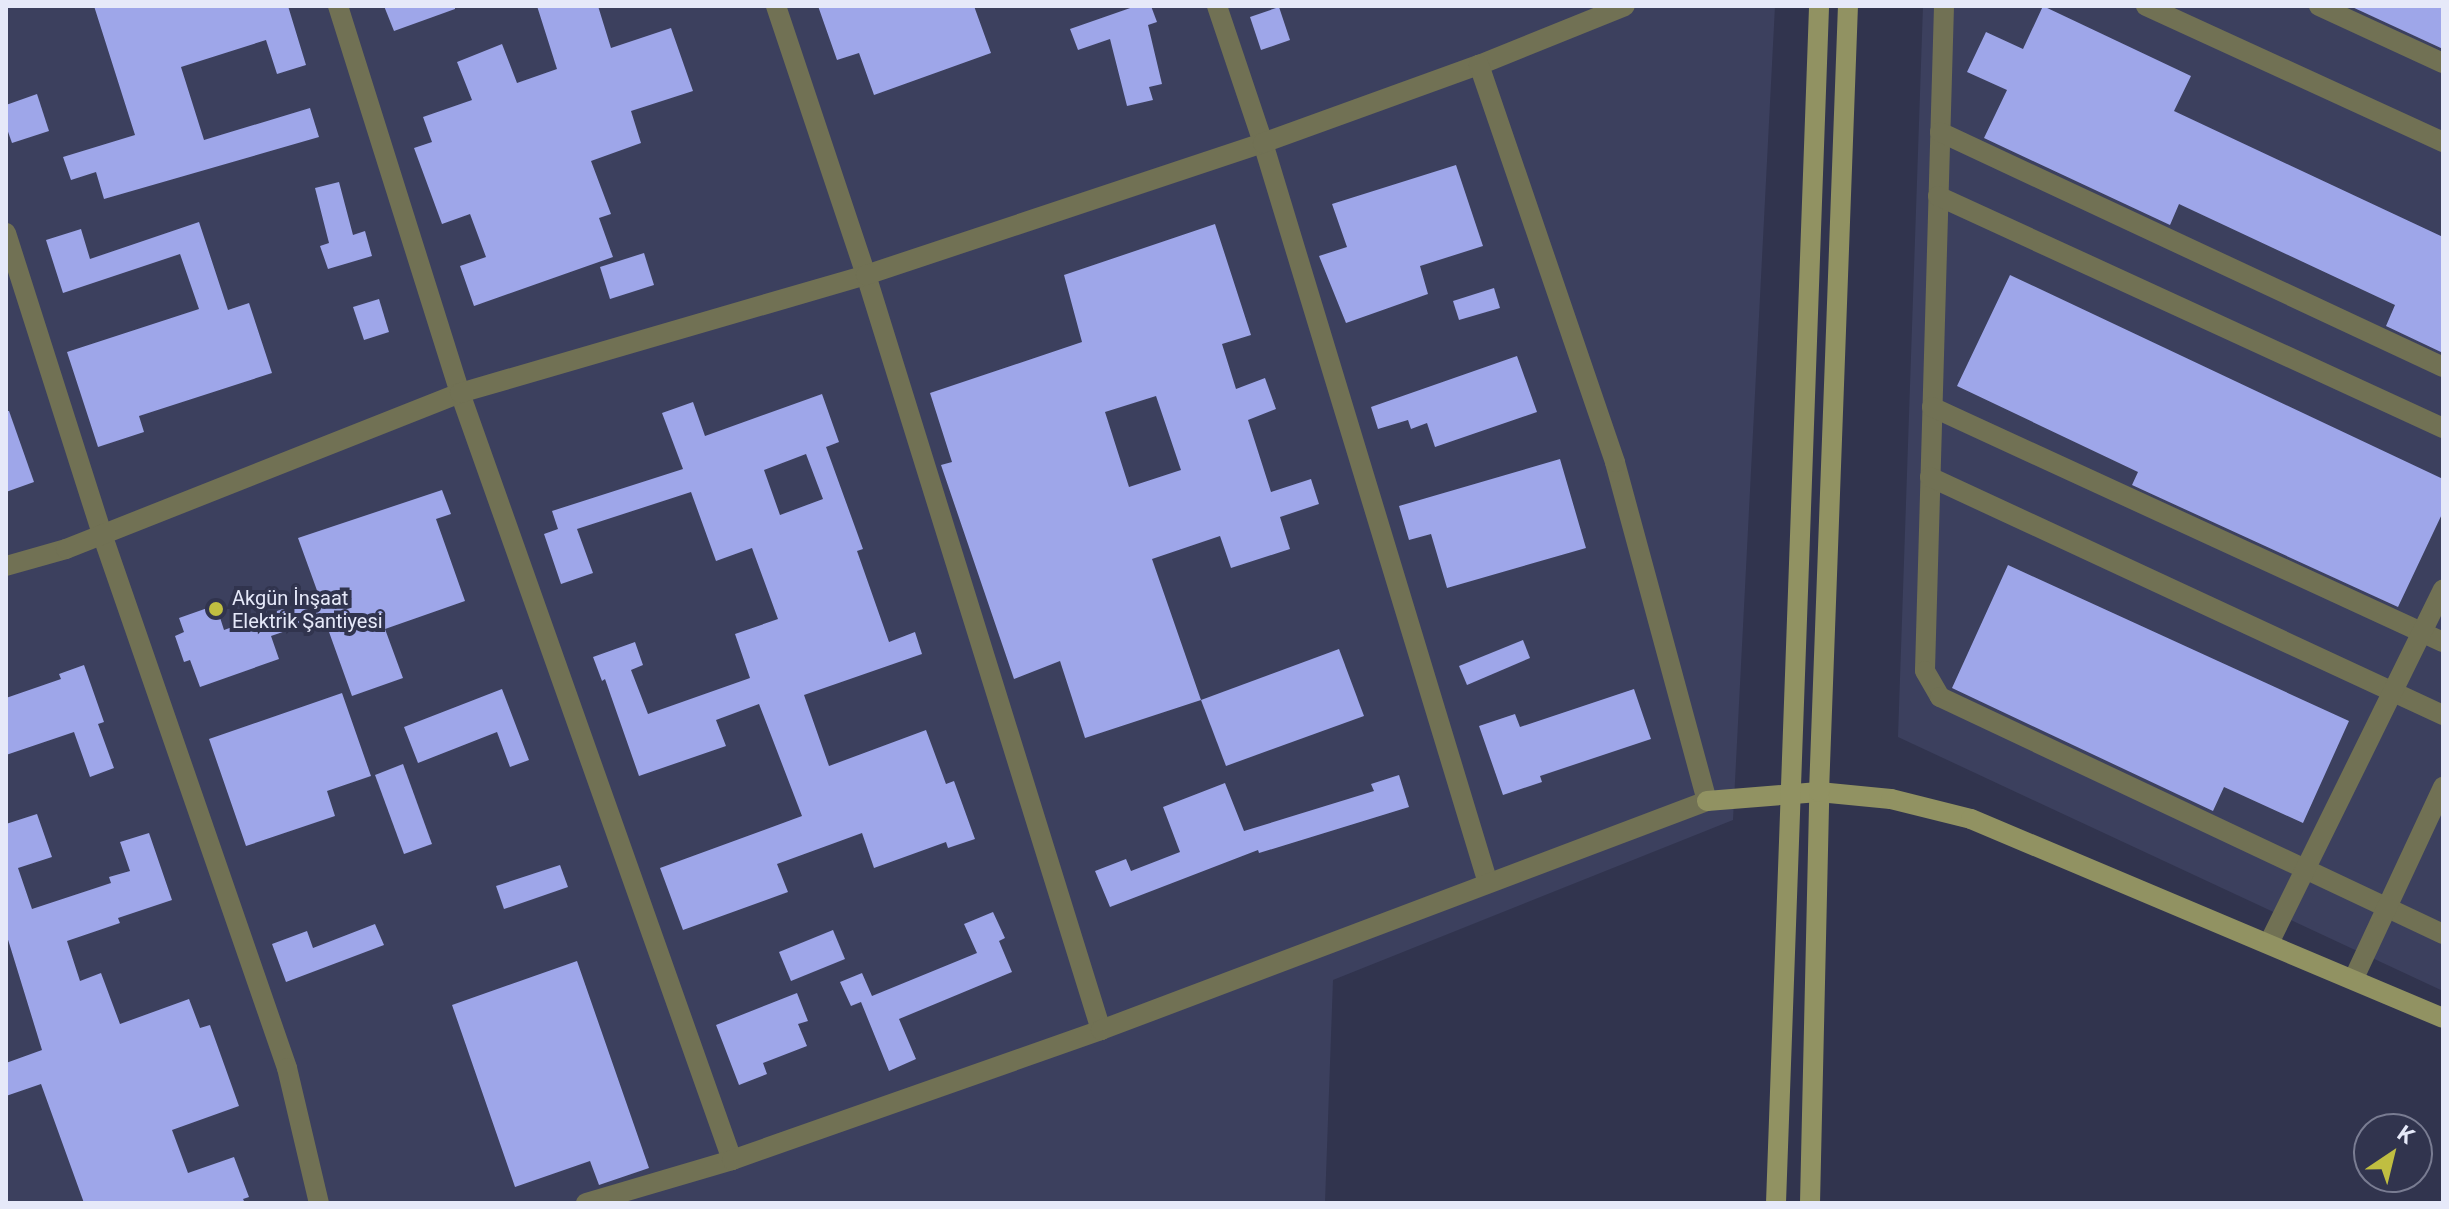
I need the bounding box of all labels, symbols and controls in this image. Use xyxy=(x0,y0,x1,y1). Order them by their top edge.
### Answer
place label: Akgün İnşaat Elektrik Şantiyesi xyxy=(232,586,383,633)
marker: Akgün İnşaat Elektrik Şantiyesi xyxy=(207,600,225,618)
north arrow xyxy=(2353,1113,2433,1193)
text: K xyxy=(2393,1120,2419,1149)

